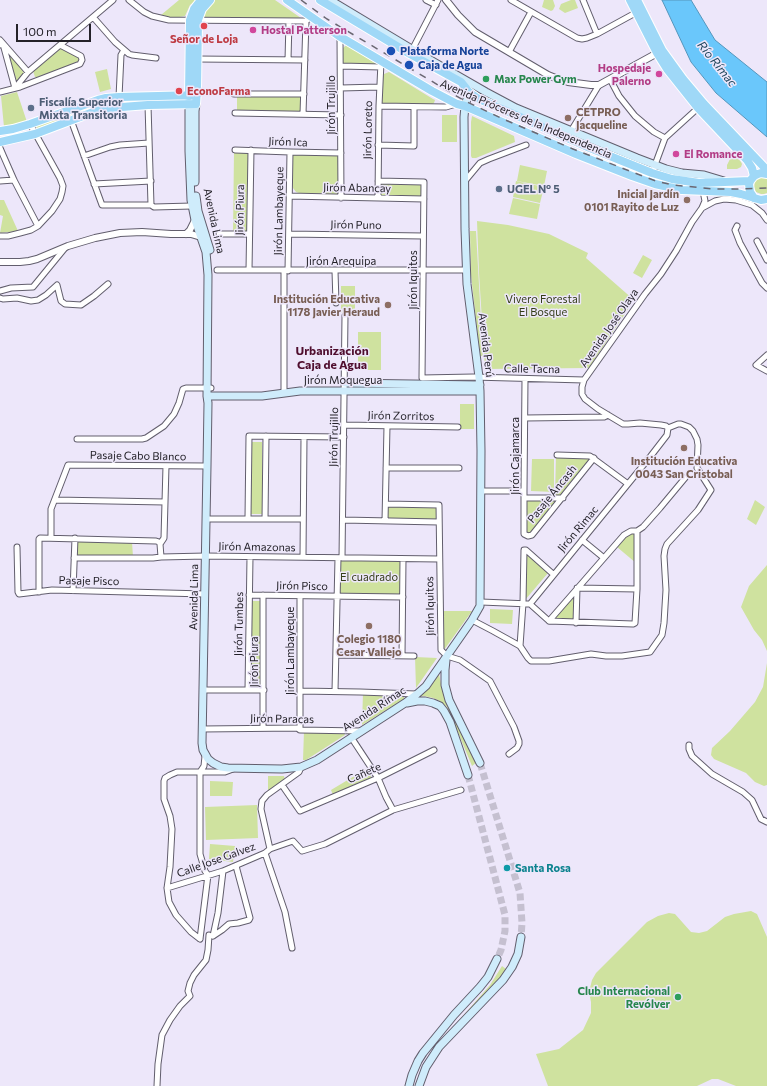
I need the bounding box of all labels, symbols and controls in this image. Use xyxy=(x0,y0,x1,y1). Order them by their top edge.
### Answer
scale bar xyxy=(18,16,93,42)
marker: Señor de Loja xyxy=(199,21,209,31)
place label: Hostal Patterson xyxy=(261,23,347,37)
text: 100 m xyxy=(23,24,57,38)
marker: Hostal Patterson xyxy=(248,25,258,35)
place label: Señor de Loja xyxy=(170,32,238,46)
water label: Río Rímac xyxy=(694,38,740,90)
place label: Plataforma Norte xyxy=(400,44,489,58)
marker: Plataforma Norte xyxy=(385,45,397,57)
place label: Caja de Agua xyxy=(418,58,482,72)
marker: Caja de Agua xyxy=(403,59,415,71)
place label: Hospedaje Palerno xyxy=(598,61,651,87)
marker: Hospedaje Palerno xyxy=(654,69,664,79)
place label: Max Power Gym xyxy=(494,72,577,86)
marker: Max Power Gym xyxy=(481,74,491,84)
street label: Jirón Trujillo xyxy=(324,75,338,135)
street label: Avenida Próceres de la Independencia xyxy=(438,77,614,161)
place label: EconoFarma xyxy=(187,84,250,98)
marker: EconoFarma xyxy=(174,86,184,96)
place label: Fiscalía Superior Mixta Transitoria xyxy=(39,95,127,121)
street label: Jirón Loreto xyxy=(361,100,375,160)
marker: Fiscalía Superior Mixta Transitoria xyxy=(26,103,36,113)
place label: CETPRO Jacqueline xyxy=(576,105,627,131)
marker: CETPRO Jacqueline xyxy=(563,113,573,123)
street label: Jirón Ica xyxy=(268,135,308,149)
place label: El Romance xyxy=(684,147,742,161)
marker: El Romance xyxy=(671,149,681,159)
street label: Jirón Lambayeque xyxy=(272,167,286,255)
street label: Jirón Abancay xyxy=(323,181,391,195)
place label: UGEL Nº 5 xyxy=(507,182,560,196)
street label: Jirón Piura xyxy=(233,184,247,236)
marker: UGEL Nº 5 xyxy=(494,184,504,194)
street label: Avenida Lima xyxy=(201,187,227,255)
place label: Inicial Jardín 0101 Rayito de Luz xyxy=(584,187,679,213)
marker: Inicial Jardín 0101 Rayito de Luz xyxy=(682,195,692,205)
street label: Jirón Puno xyxy=(330,218,382,232)
street label: Jirón Iquitos xyxy=(406,250,420,310)
street label: Jirón Arequipa xyxy=(306,254,376,268)
street label: Avenida José Olaya xyxy=(577,286,641,370)
place label: Institución Educativa 1178 Javier Heraud xyxy=(273,292,380,318)
park label: Vivero Forestal El Bosque xyxy=(505,292,581,318)
marker: Institución Educativa 1178 Javier Heraud xyxy=(383,300,393,310)
street label: Avenida Perú xyxy=(475,312,497,378)
district label: Urbanización Caja de Agua xyxy=(295,344,369,372)
street label: Calle Tacna xyxy=(504,362,560,376)
street label: Jirón Moquegua xyxy=(304,373,382,387)
street label: Jirón Trujillo xyxy=(327,407,341,467)
street label: Jirón Zorritos xyxy=(368,409,434,423)
street label: Jirón Cajamarca xyxy=(508,417,522,495)
marker: Institución Educativa 0043 San Cristobal xyxy=(679,443,689,453)
street label: Pasaje Cabo Blanco xyxy=(90,449,186,463)
place label: Institución Educativa 0043 San Cristobal xyxy=(631,454,737,480)
street label: Pasaje Áncash xyxy=(525,462,579,526)
street label: Jirón Rimac xyxy=(555,503,601,555)
street label: Jirón Amazonas xyxy=(218,540,296,554)
street label: Avenida Lima xyxy=(187,564,201,630)
park label: El cuadrado xyxy=(340,570,398,584)
street label: Pasaje Pisco xyxy=(58,574,120,588)
street label: Jirón Iquitos xyxy=(423,576,437,636)
street label: Jirón Pisco xyxy=(276,579,328,593)
street label: Jirón Tumbes xyxy=(232,592,246,656)
street label: Jirón Lambayeque xyxy=(283,607,297,695)
marker: Colegio 1180 Cesar Vallejo xyxy=(364,621,374,631)
place label: Colegio 1180 Cesar Vallejo xyxy=(336,632,402,658)
street label: Jirón Piura xyxy=(247,636,261,688)
street label: Avenida Rímac xyxy=(340,684,408,734)
street label: Jirón Paracas xyxy=(250,712,314,726)
street label: Cañete xyxy=(345,760,383,786)
street label: Calle Jose Galvez xyxy=(175,840,257,880)
place label: Santa Rosa xyxy=(515,861,571,875)
marker: Santa Rosa xyxy=(502,863,512,873)
place label: Club Internacional Revólver xyxy=(578,984,670,1010)
marker: Club Internacional Revólver xyxy=(673,992,683,1002)

